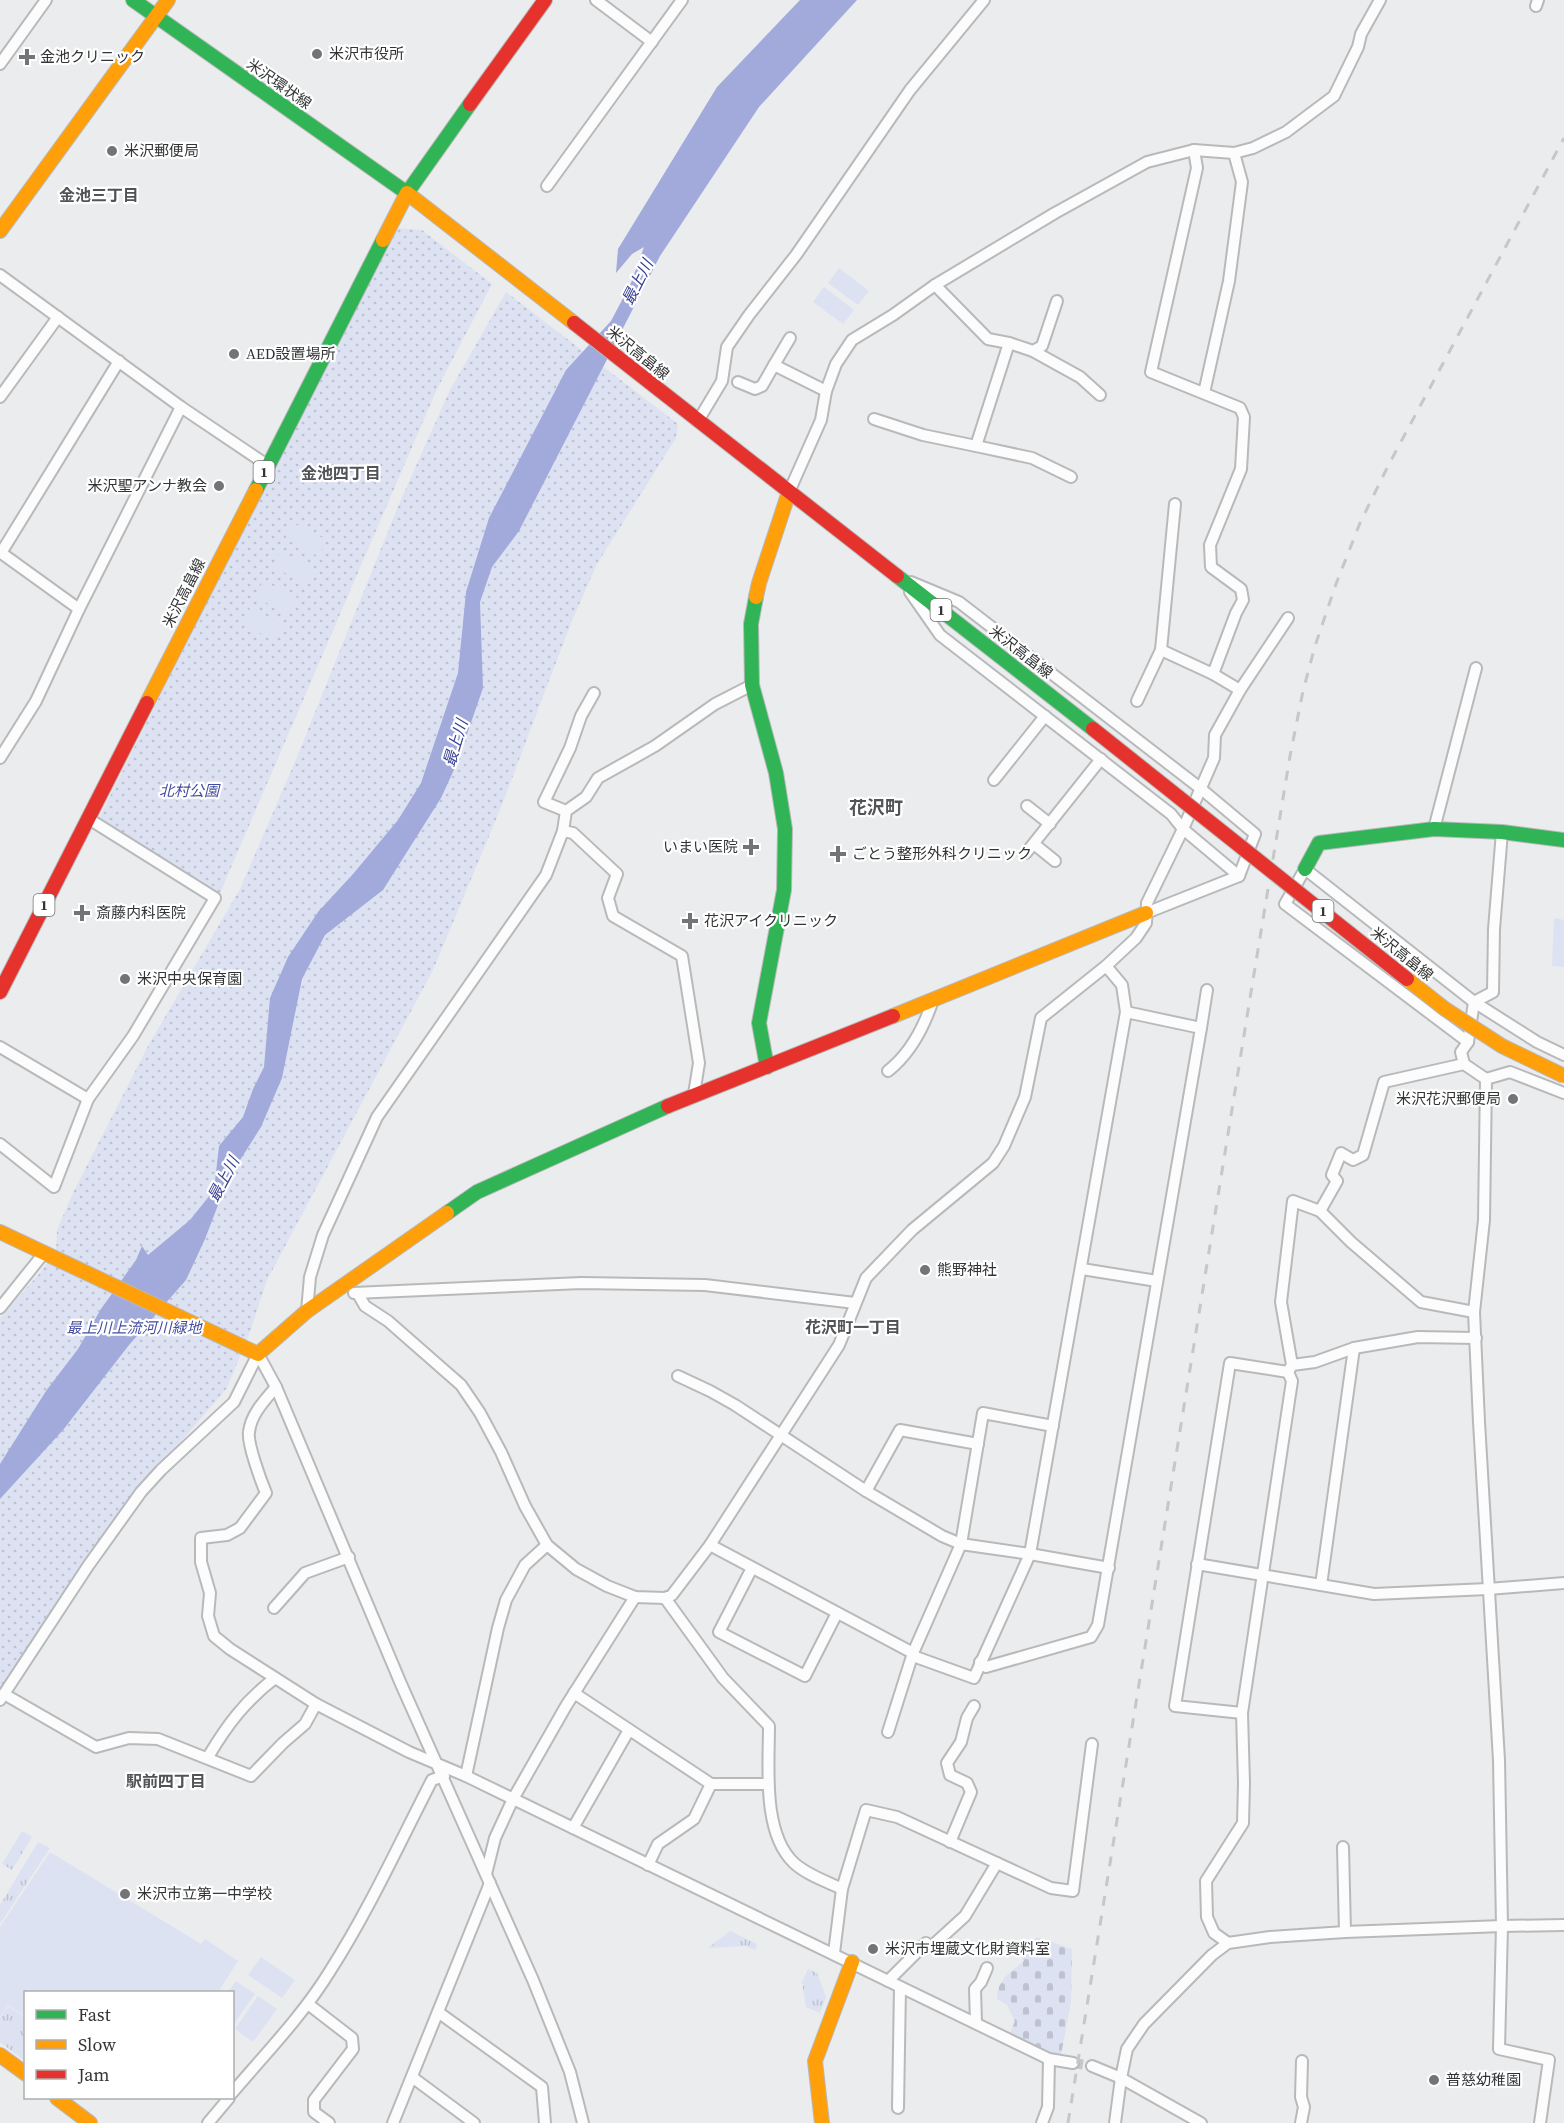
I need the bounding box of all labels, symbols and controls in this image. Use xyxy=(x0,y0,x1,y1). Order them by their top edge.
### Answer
place label: 米沢市役所 xyxy=(329,43,404,64)
place label: 金池クリニック xyxy=(40,46,145,67)
marker: 米沢市役所 xyxy=(310,47,324,61)
marker: 金池クリニック xyxy=(18,48,36,66)
street label: 米沢環状線 xyxy=(243,53,316,114)
place label: 米沢郵便局 xyxy=(124,140,199,161)
marker: 米沢郵便局 xyxy=(105,144,119,158)
district label: 金池三丁目 xyxy=(59,184,139,206)
water label: 最上川 xyxy=(616,254,659,308)
street label: 米沢高畠線 xyxy=(603,321,674,384)
place label: AED設置場所 xyxy=(246,343,336,364)
marker: AED設置場所 xyxy=(227,347,241,361)
road number: 1 xyxy=(254,461,274,483)
district label: 金池四丁目 xyxy=(301,462,381,484)
place label: 米沢聖アンナ教会 xyxy=(88,475,207,496)
marker: 米沢聖アンナ教会 xyxy=(212,479,226,493)
street label: 米沢高畠線 xyxy=(157,555,210,631)
road number: 1 xyxy=(930,599,952,621)
street label: 米沢高畠線 xyxy=(985,620,1057,683)
water label: 最上川 xyxy=(437,715,473,769)
park label: 北村公園 xyxy=(159,780,221,801)
district label: 花沢町 xyxy=(849,795,903,820)
place label: いまい医院 xyxy=(663,836,738,857)
marker: いまい医院 xyxy=(742,838,760,856)
place label: ごとう整形外科クリニック xyxy=(852,843,1032,864)
marker: ごとう整形外科クリニック xyxy=(829,845,847,863)
road number: 1 xyxy=(34,894,54,916)
road number: 1 xyxy=(1312,900,1334,922)
place label: 斎藤内科医院 xyxy=(96,902,186,923)
marker: 斎藤内科医院 xyxy=(73,904,91,922)
place label: 花沢アイクリニック xyxy=(704,910,838,931)
marker: 花沢アイクリニック xyxy=(681,912,699,930)
street label: 米沢高畠線 xyxy=(1367,922,1438,985)
place label: 米沢中央保育園 xyxy=(137,968,242,989)
marker: 米沢中央保育園 xyxy=(118,972,132,986)
place label: 米沢花沢郵便局 xyxy=(1396,1088,1501,1109)
marker: 米沢花沢郵便局 xyxy=(1506,1092,1520,1106)
water label: 最上川 xyxy=(202,1151,245,1205)
place label: 熊野神社 xyxy=(937,1259,997,1280)
marker: 熊野神社 xyxy=(918,1263,932,1277)
district label: 花沢町一丁目 xyxy=(805,1316,901,1338)
park label: 最上川上流河川緑地 xyxy=(66,1317,203,1338)
district label: 駅前四丁目 xyxy=(126,1770,206,1792)
place label: 米沢市立第一中学校 xyxy=(137,1883,272,1904)
marker: 米沢市立第一中学校 xyxy=(118,1887,132,1901)
place label: 米沢市埋蔵文化財資料室 xyxy=(885,1938,1050,1959)
marker: 米沢市埋蔵文化財資料室 xyxy=(866,1942,880,1956)
legend xyxy=(24,1991,234,2099)
text: Fast xyxy=(78,2002,111,2027)
text: Slow xyxy=(78,2032,116,2057)
text: Jam xyxy=(77,2062,110,2087)
place label: 普慈幼稚園 xyxy=(1446,2069,1521,2090)
marker: 普慈幼稚園 xyxy=(1427,2073,1441,2087)

